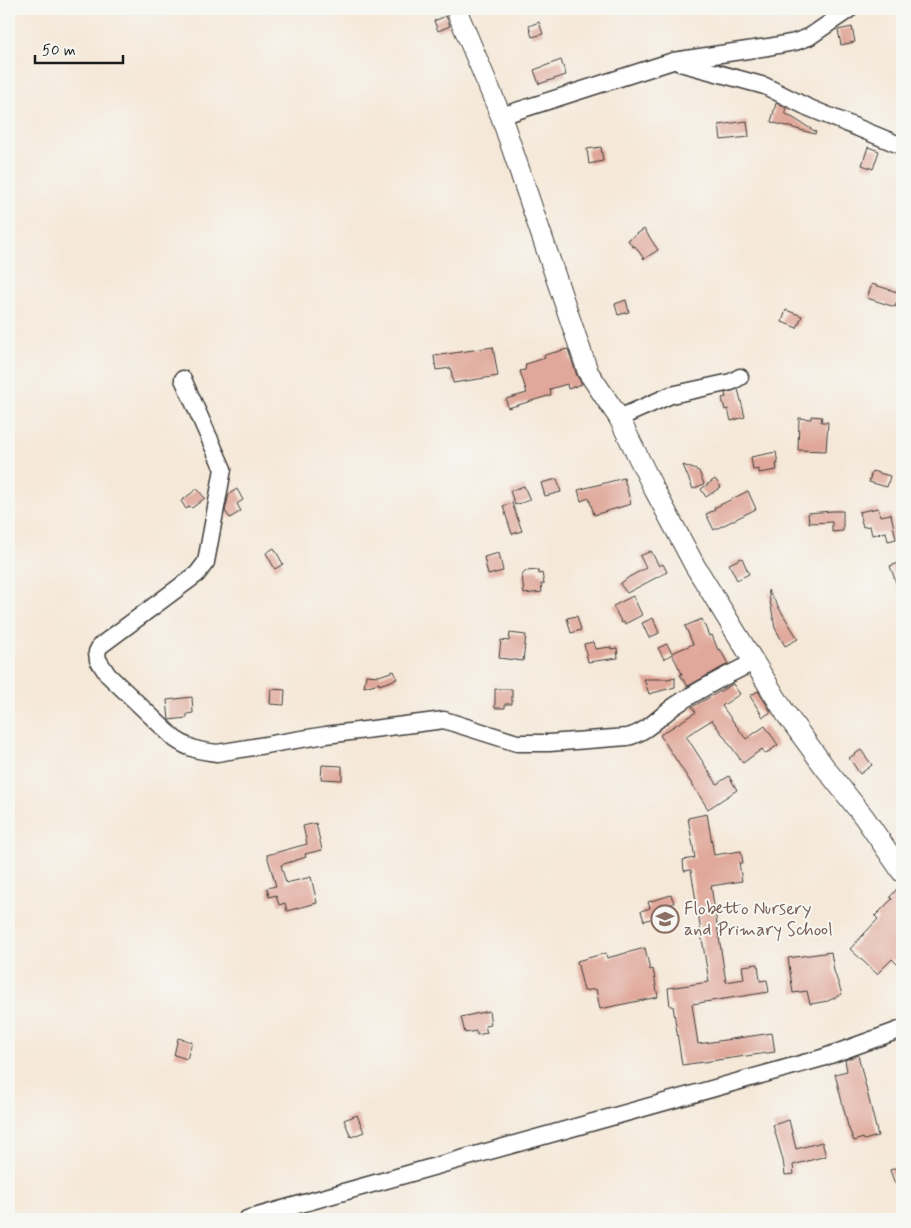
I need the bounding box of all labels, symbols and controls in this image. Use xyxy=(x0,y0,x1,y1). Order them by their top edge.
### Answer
scale bar xyxy=(35,32,122,64)
text: 50 m xyxy=(42,41,76,61)
place label: Flobetto Nursery and Primary School xyxy=(684,897,833,942)
school or university icon: Flobetto Nursery and Primary School xyxy=(650,904,680,934)

